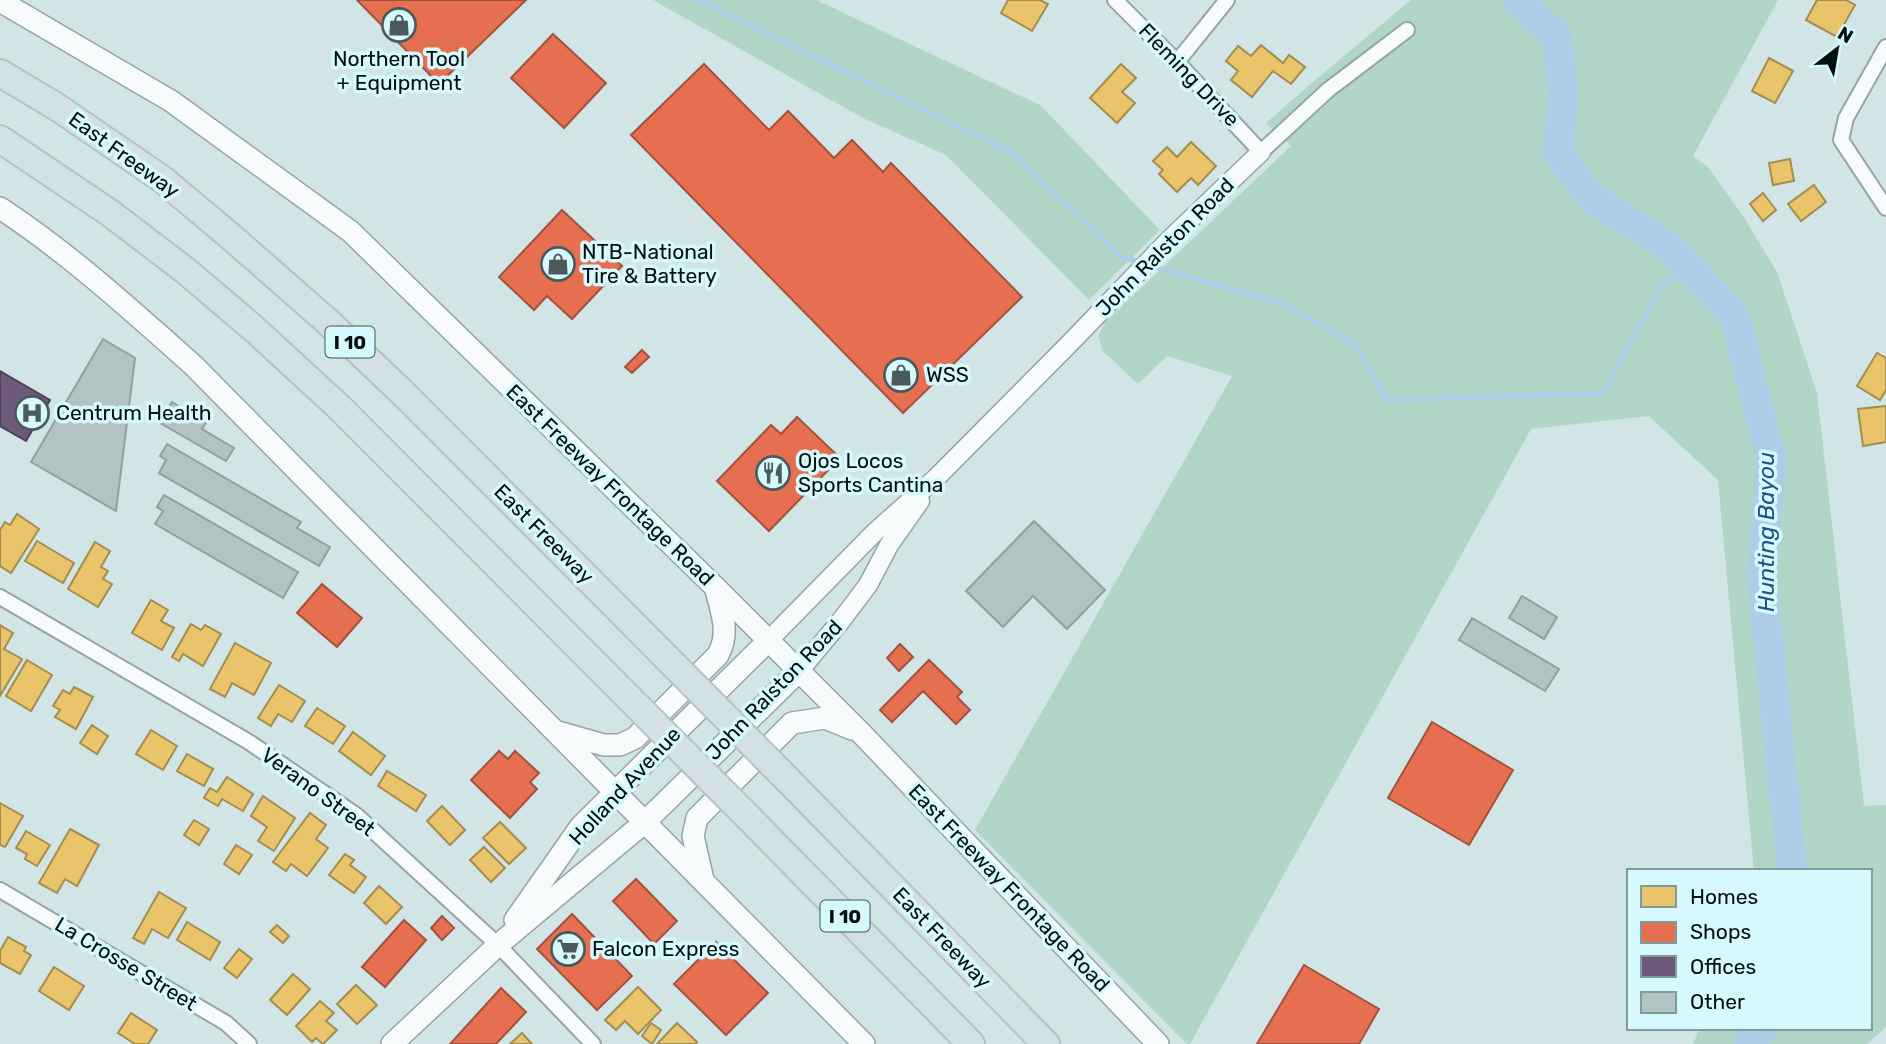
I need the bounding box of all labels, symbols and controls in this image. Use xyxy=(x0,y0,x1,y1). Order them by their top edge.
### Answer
shop icon: Northern Tool + Equipment xyxy=(380,6,418,44)
north arrow xyxy=(1802,14,1872,84)
street label: Fleming Drive xyxy=(1134,18,1245,131)
text: N xyxy=(1834,21,1857,48)
place label: Northern Tool + Equipment xyxy=(333,46,465,95)
street label: East Freeway xyxy=(64,106,185,203)
street label: John Ralston Road xyxy=(1090,172,1239,321)
place label: NTB-National Tire & Battery xyxy=(582,239,717,288)
shop icon: NTB-National Tire & Battery xyxy=(539,245,577,283)
road number: I 10 xyxy=(326,326,374,358)
shop icon: WSS xyxy=(882,356,920,394)
place label: WSS xyxy=(926,362,969,387)
street label: East Freeway Frontage Road xyxy=(501,379,719,591)
hospital icon: Centrum Health xyxy=(13,394,51,432)
place label: Centrum Health xyxy=(56,400,211,425)
place label: Ojos Locos Sports Cantina xyxy=(798,448,943,497)
water label: Hunting Bayou xyxy=(1752,452,1780,612)
restaurant icon: Ojos Locos Sports Cantina xyxy=(754,454,792,492)
street label: East Freeway xyxy=(489,479,599,589)
street label: John Ralston Road xyxy=(700,614,847,765)
street label: Holland Avenue xyxy=(564,721,686,850)
street label: Verano Street xyxy=(257,742,380,841)
street label: East Freeway Frontage Road xyxy=(903,779,1115,997)
legend xyxy=(1627,869,1872,1030)
street label: East Freeway xyxy=(888,882,996,994)
text: Homes xyxy=(1690,884,1758,909)
road number: I 10 xyxy=(820,900,870,932)
street label: La Crosse Street xyxy=(51,911,202,1016)
text: Shops xyxy=(1690,919,1751,944)
supermarket icon: Falcon Express xyxy=(549,930,587,968)
place label: Falcon Express xyxy=(592,936,739,961)
text: Offices xyxy=(1690,954,1756,979)
text: Other xyxy=(1690,989,1745,1014)

